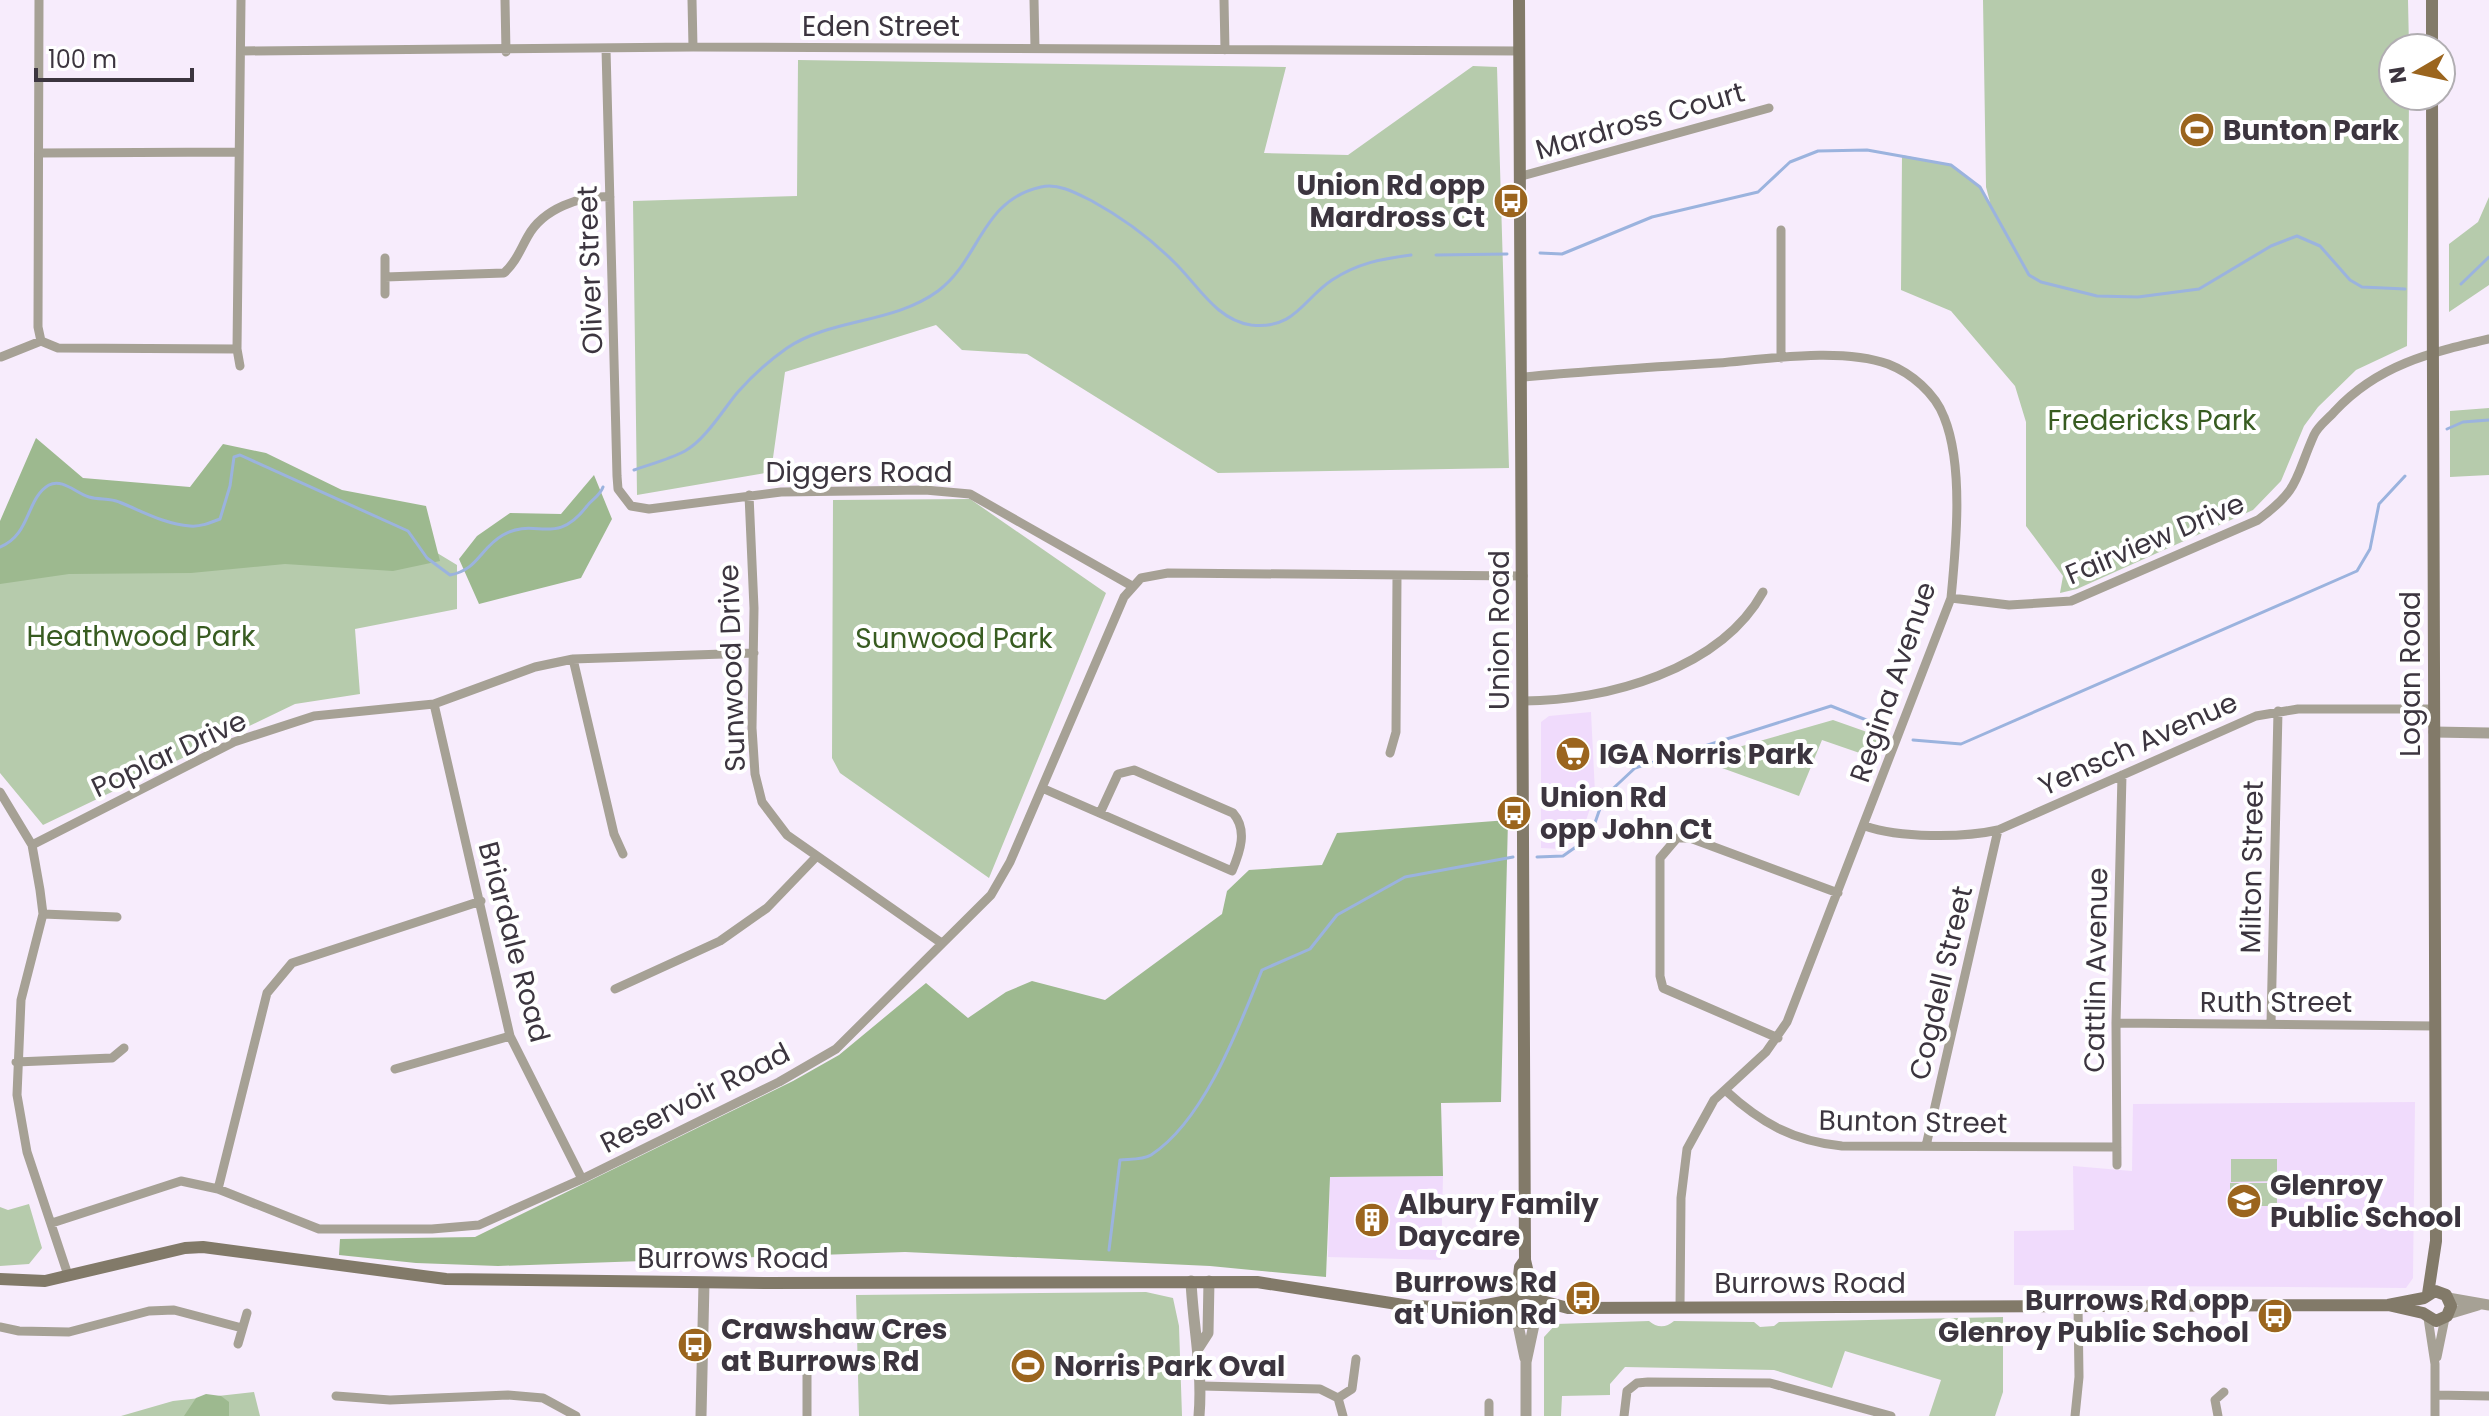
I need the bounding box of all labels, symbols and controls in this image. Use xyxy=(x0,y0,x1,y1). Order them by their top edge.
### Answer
street label: Eden Street xyxy=(802,7,960,46)
scale bar xyxy=(36,32,192,82)
north arrow xyxy=(2377,32,2457,112)
text: 100 m xyxy=(48,43,117,76)
text: N xyxy=(2381,64,2414,86)
street label: Mardross Court xyxy=(1531,73,1749,169)
sports icon: Bunton Park xyxy=(2178,111,2216,149)
place label: Bunton Park xyxy=(2223,111,2400,150)
place label: Union Rd opp Mardross Ct xyxy=(1296,166,1485,237)
bus stop icon: Union Rd opp Mardross Ct xyxy=(1492,182,1530,220)
street label: Oliver Street xyxy=(568,185,612,355)
park label: Fredericks Park xyxy=(2047,401,2257,440)
street label: Diggers Road xyxy=(765,453,953,492)
street label: Fairview Drive xyxy=(2059,484,2251,594)
street label: Union Road xyxy=(1480,550,1519,710)
street label: Sunwood Drive xyxy=(709,564,755,772)
street label: Regina Avenue xyxy=(1840,577,1946,787)
street label: Logan Road xyxy=(2391,591,2430,757)
park label: Heathwood Park xyxy=(27,617,256,656)
park label: Sunwood Park xyxy=(855,619,1053,658)
street label: Yensch Avenue xyxy=(2032,683,2244,805)
street label: Poplar Drive xyxy=(85,701,253,807)
supermarket icon: IGA Norris Park xyxy=(1554,735,1592,773)
place label: IGA Norris Park xyxy=(1599,735,1814,774)
place label: Union Rd opp John Ct xyxy=(1540,778,1712,849)
street label: Milton Street xyxy=(2231,780,2273,954)
bus stop icon: Union Rd opp John Ct xyxy=(1495,794,1533,832)
street label: Briardale Road xyxy=(468,837,560,1047)
street label: Cattlin Avenue xyxy=(2075,867,2117,1073)
street label: Cogdell Street xyxy=(1900,882,1982,1084)
street label: Ruth Street xyxy=(2200,983,2352,1022)
street label: Reservoir Road xyxy=(593,1033,797,1163)
street label: Bunton Street xyxy=(1818,1101,2008,1143)
place label: Glenroy Public School xyxy=(2270,1166,2462,1237)
school or university icon: Glenroy Public School xyxy=(2225,1182,2263,1220)
place label: Albury Family Daycare xyxy=(1398,1185,1599,1256)
building icon: Albury Family Daycare xyxy=(1353,1201,1391,1239)
street label: Burrows Road xyxy=(637,1239,829,1278)
place label: Burrows Rd at Union Rd xyxy=(1394,1263,1557,1334)
street label: Burrows Road xyxy=(1714,1264,1906,1303)
bus stop icon: Burrows Rd at Union Rd xyxy=(1564,1279,1602,1317)
place label: Burrows Rd opp Glenroy Public School xyxy=(1938,1281,2249,1352)
bus stop icon: Burrows Rd opp Glenroy Public School xyxy=(2256,1297,2294,1335)
place label: Crawshaw Cres at Burrows Rd xyxy=(721,1310,947,1381)
bus stop icon: Crawshaw Cres at Burrows Rd xyxy=(676,1326,714,1364)
sports icon: Norris Park Oval xyxy=(1009,1347,1047,1385)
place label: Norris Park Oval xyxy=(1054,1347,1285,1386)

